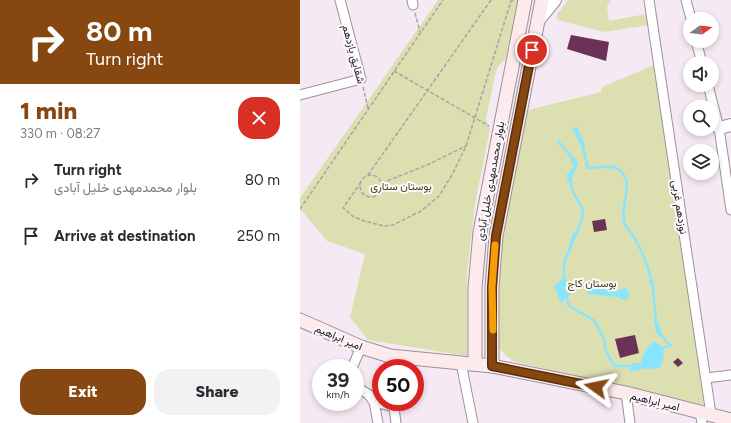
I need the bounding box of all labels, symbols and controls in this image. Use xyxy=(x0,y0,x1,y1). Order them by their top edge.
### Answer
north arrow xyxy=(683,12,719,48)
map controls xyxy=(683,12,719,180)
text: 80 m xyxy=(86,14,152,48)
icon: right xyxy=(20,16,72,68)
street label: شقایق یازدهم xyxy=(338,23,368,86)
pin xyxy=(515,33,549,67)
icon: arrive xyxy=(521,39,543,61)
text: Turn right xyxy=(86,48,163,70)
button: sound xyxy=(683,56,719,92)
text: 1 min xyxy=(20,96,77,125)
button: close xyxy=(238,97,280,139)
button: search xyxy=(683,100,719,136)
street label: بلوار محمدمهدی خلیل آبادی xyxy=(474,120,507,242)
text: 330 m · 08:27 xyxy=(20,126,100,141)
button: layers xyxy=(683,144,719,180)
text: Turn right xyxy=(54,161,122,179)
icon: right xyxy=(20,169,42,191)
text: 80 m xyxy=(245,171,280,189)
street label: نوزدهم غربی xyxy=(668,179,690,235)
text: بلوار محمدمهدی خلیل آبادی xyxy=(54,180,197,195)
park label: بوستان ستاری xyxy=(370,180,432,193)
icon: arrive xyxy=(20,225,42,247)
text: Arrive at destination xyxy=(54,227,195,245)
text: 250 m xyxy=(237,227,280,245)
park label: بوستان کاج xyxy=(567,277,617,291)
street label: امیر ابراهیم xyxy=(313,322,364,354)
speed limit sign: 50 xyxy=(372,359,424,411)
position arrow xyxy=(575,366,617,408)
text: 39 xyxy=(327,368,349,392)
button: Exit xyxy=(20,369,146,415)
button: Share xyxy=(154,369,280,415)
text: km/h xyxy=(327,388,349,401)
street label: امیر ابراهیم xyxy=(629,389,681,415)

